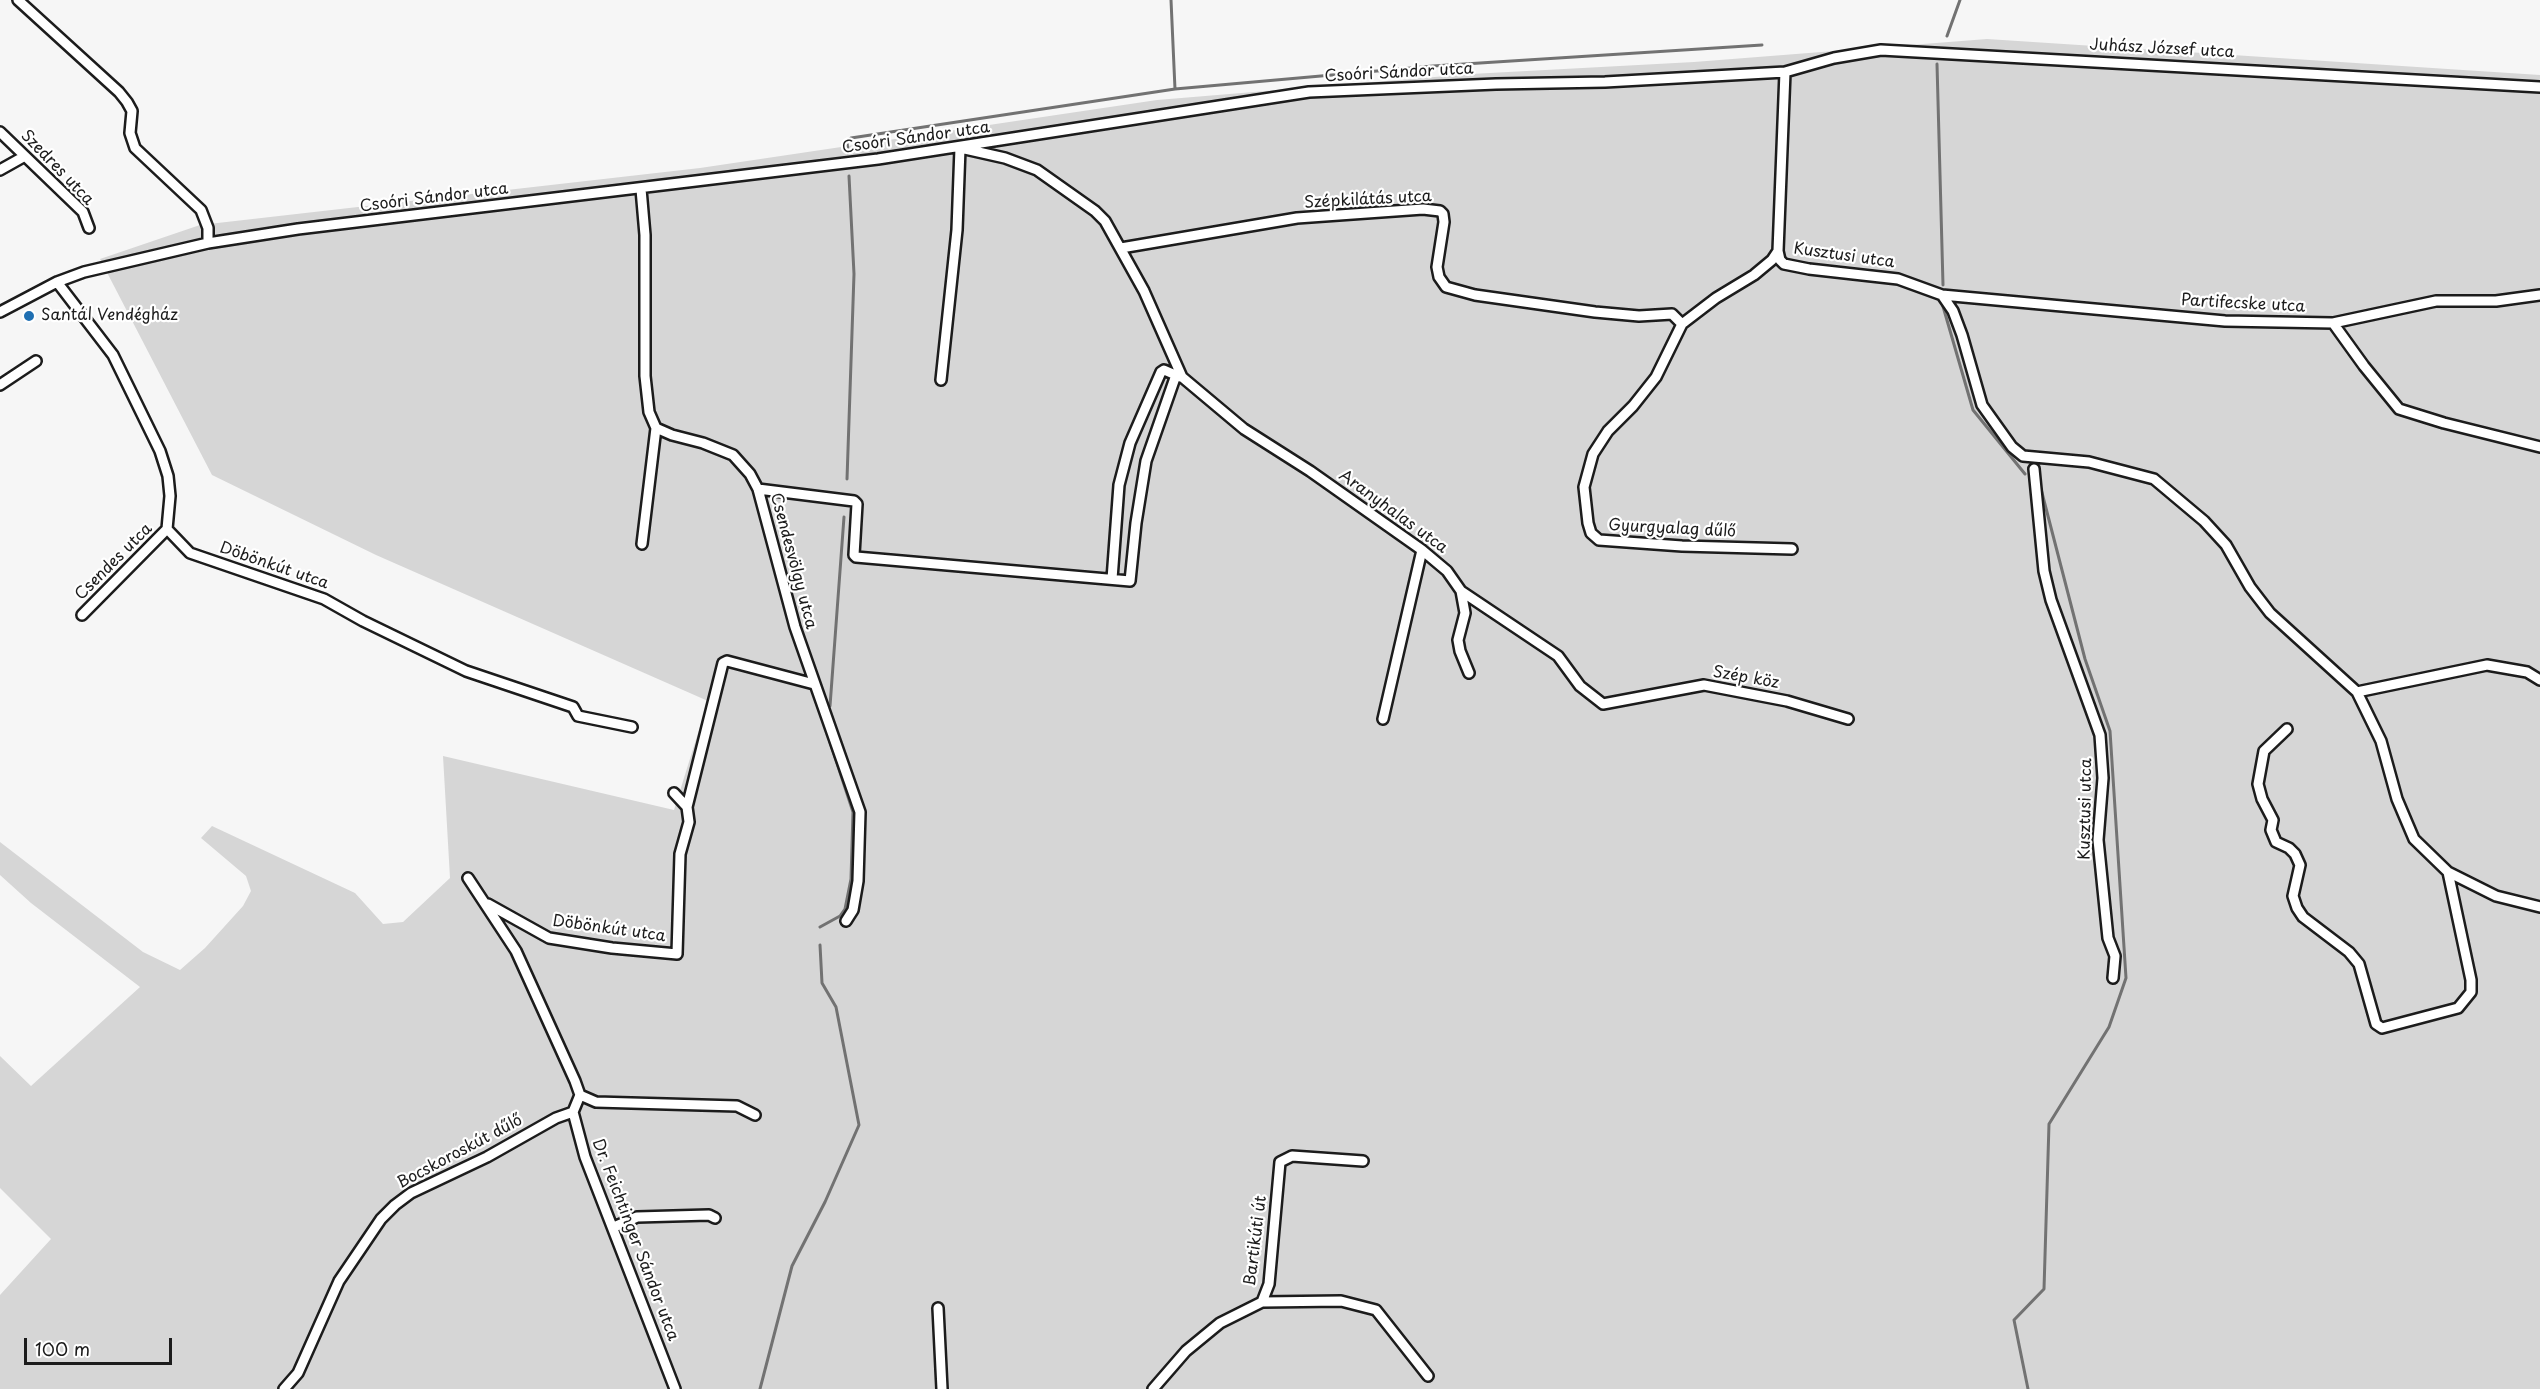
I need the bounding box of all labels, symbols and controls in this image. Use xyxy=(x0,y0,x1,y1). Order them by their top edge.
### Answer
street label: Juhász József utca xyxy=(2089,36,2235,62)
street label: Csoóri Sándor utca xyxy=(1324,60,1474,86)
street label: Csoóri Sándor utca xyxy=(841,118,991,158)
street label: Szedres utca xyxy=(16,126,98,210)
street label: Csoóri Sándor utca xyxy=(359,179,509,217)
street label: Szépkilátás utca xyxy=(1304,187,1432,213)
street label: Kusztusi utca xyxy=(1792,239,1896,273)
street label: Partifecske utca xyxy=(2180,291,2306,317)
place label: Santál Vendégház xyxy=(41,306,178,326)
marker: Santál Vendégház xyxy=(22,309,36,323)
street label: Aranyhalas utca xyxy=(1335,466,1451,558)
street label: Csendesvölgy utca xyxy=(766,491,820,631)
street label: Gyurgyalag dűlő xyxy=(1608,516,1736,542)
street label: Csendes utca xyxy=(71,519,157,605)
street label: Döbönkút utca xyxy=(217,538,331,594)
street label: Szép köz xyxy=(1711,663,1781,693)
street label: Kusztusi utca xyxy=(2076,758,2096,860)
street label: Döbönkút utca xyxy=(551,912,667,946)
street label: Bocskoroskút dűlő xyxy=(394,1111,526,1193)
street label: Dr. Feichtinger Sándor utca xyxy=(588,1136,682,1344)
street label: Bartikúti út xyxy=(1241,1195,1271,1287)
scale bar xyxy=(27,1326,176,1364)
text: 100 m xyxy=(35,1335,90,1362)

